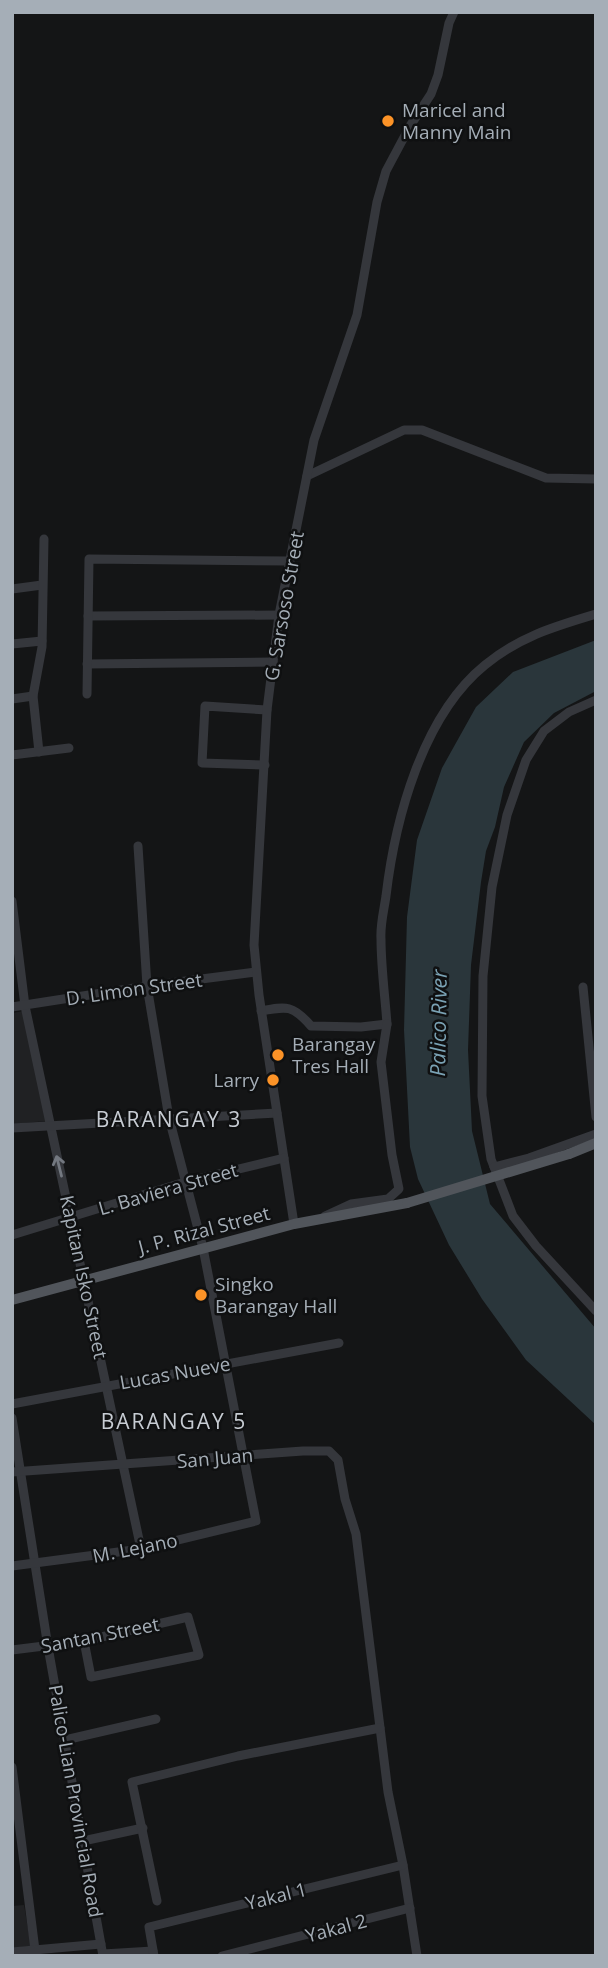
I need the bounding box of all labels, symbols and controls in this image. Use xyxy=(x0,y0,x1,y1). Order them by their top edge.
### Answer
place label: Maricel and Manny Main xyxy=(402,97,512,145)
marker: Maricel and Manny Main xyxy=(380,113,396,129)
street label: G. Sarsoso Street xyxy=(258,529,310,683)
street label: D. Limon Street xyxy=(64,967,204,1011)
water label: Palico River xyxy=(423,969,453,1077)
place label: Barangay Tres Hall xyxy=(292,1031,376,1079)
marker: Barangay Tres Hall xyxy=(270,1047,286,1063)
place label: Larry xyxy=(213,1067,259,1093)
marker: Larry xyxy=(265,1072,281,1088)
district label: BARANGAY 3 xyxy=(96,1105,242,1133)
one-way arrow xyxy=(52,1155,66,1178)
street label: L. Baviera Street xyxy=(95,1157,241,1221)
street label: Kapitan Isko Street xyxy=(54,1193,114,1361)
street label: J. P. Rizal Street xyxy=(133,1200,273,1261)
place label: Singko Barangay Hall xyxy=(215,1271,337,1319)
marker: Singko Barangay Hall xyxy=(193,1287,209,1303)
street label: Lucas Nueve xyxy=(118,1350,232,1396)
district label: BARANGAY 5 xyxy=(101,1407,247,1435)
street label: San Juan xyxy=(176,1442,254,1474)
street label: M. Lejano xyxy=(90,1527,180,1569)
street label: Santan Street xyxy=(39,1611,161,1659)
street label: Palico-Lian Provincial Road xyxy=(43,1682,109,1920)
street label: Yakal 1 xyxy=(243,1876,309,1916)
street label: Yakal 2 xyxy=(303,1907,369,1949)

